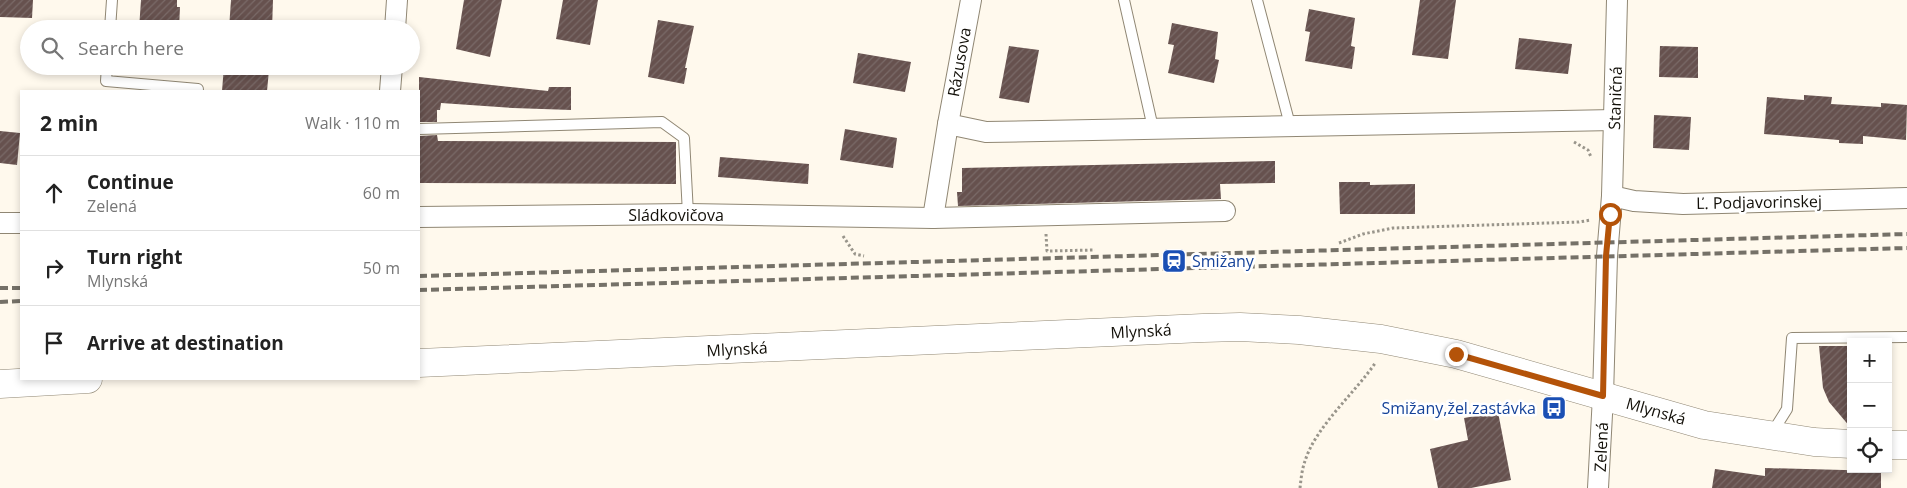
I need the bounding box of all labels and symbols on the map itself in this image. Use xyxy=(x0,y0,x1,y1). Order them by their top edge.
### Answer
street label: Rázusova xyxy=(942,26,976,98)
street label: Staničná xyxy=(1603,66,1627,130)
street label: Ľ. Podjavorinskej xyxy=(1696,190,1822,214)
route start xyxy=(1599,203,1622,226)
street label: Sládkovičova xyxy=(628,204,724,226)
station icon: Smižany xyxy=(1161,248,1187,274)
place label: Smižany xyxy=(1192,250,1255,272)
street label: Mlynská xyxy=(1110,318,1172,344)
street label: Mlynská xyxy=(706,336,768,362)
route end xyxy=(1445,343,1468,366)
street label: Mlynská xyxy=(1624,392,1688,430)
bus stop icon: Smižany,žel.zastávka xyxy=(1541,395,1567,421)
place label: Smižany,žel.zastávka xyxy=(1381,397,1536,419)
street label: Zelená xyxy=(1589,422,1613,472)

